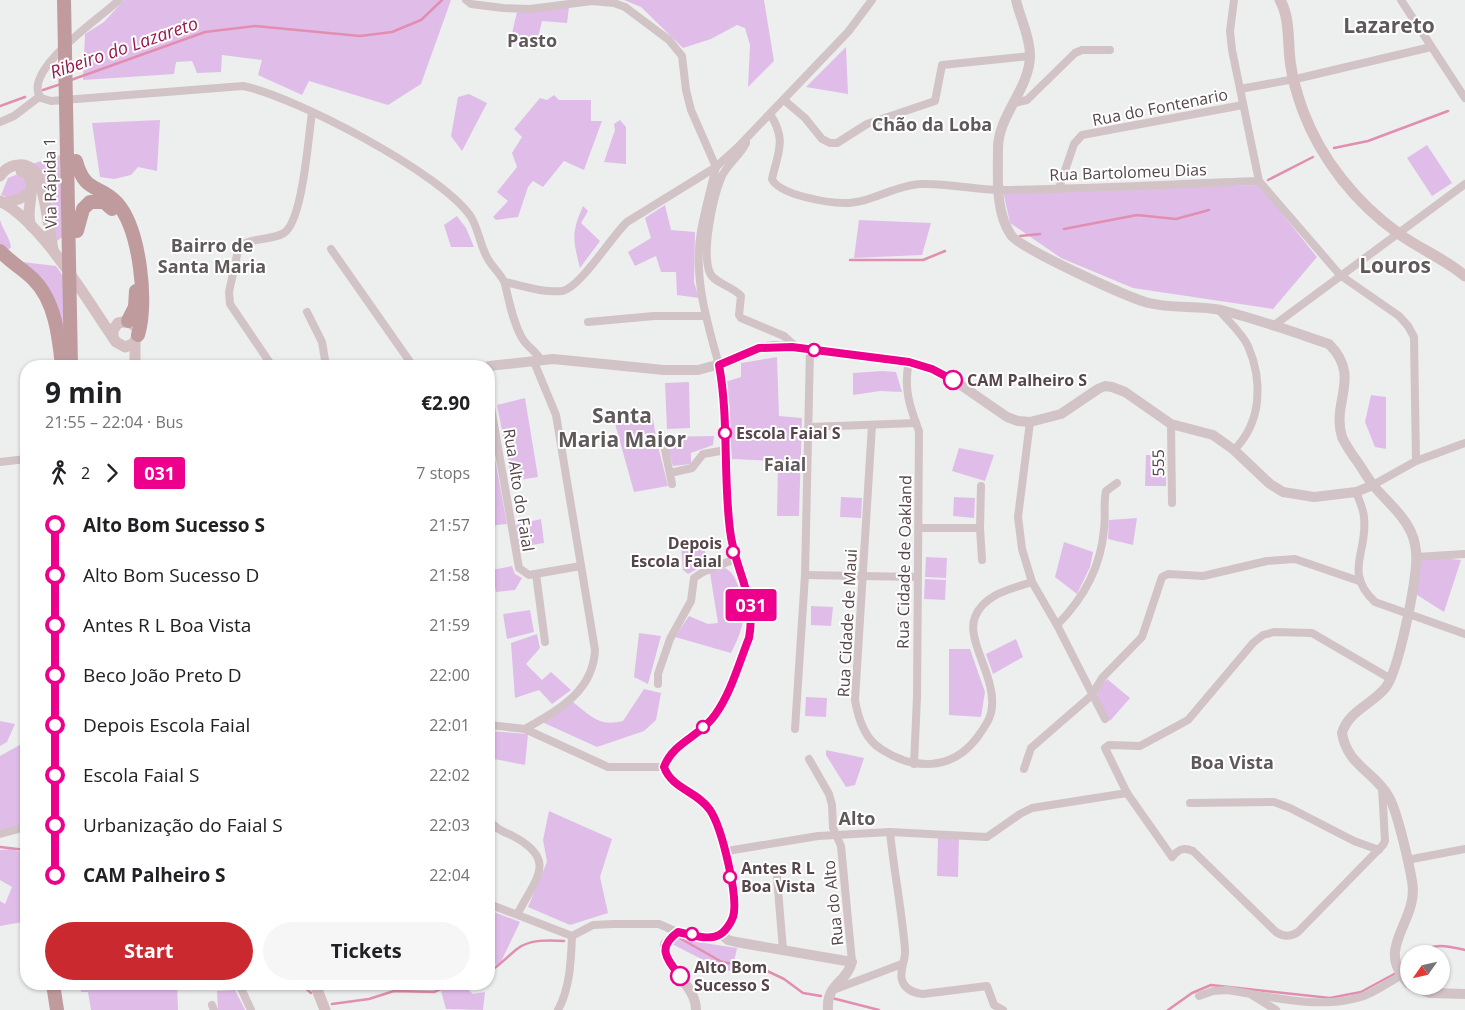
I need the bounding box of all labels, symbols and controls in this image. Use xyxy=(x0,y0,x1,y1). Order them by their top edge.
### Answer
water label: Ribeiro do Lazareto xyxy=(46,10,201,84)
district label: Lazareto xyxy=(1343,11,1435,39)
district label: Pasto xyxy=(507,28,557,52)
street label: Rua do Fontenario xyxy=(1090,83,1230,131)
district label: Chão da Loba xyxy=(872,112,992,136)
street label: Via Rápida 1 xyxy=(38,137,62,229)
street label: Rua Bartolomeu Dias xyxy=(1049,158,1207,186)
district label: Bairro de Santa Maria xyxy=(158,233,266,278)
district label: Louros xyxy=(1359,251,1431,279)
unlabelled marker xyxy=(807,343,821,357)
place label: CAM Palheiro S xyxy=(967,369,1087,391)
marker: CAM Palheiro S xyxy=(943,370,963,390)
text: 9 min xyxy=(45,373,123,411)
text: €2.90 xyxy=(421,390,470,416)
district label: Santa Maria Maior xyxy=(558,401,686,453)
text: 21:55 – 22:04 · Bus xyxy=(45,411,183,433)
place label: Escola Faial S xyxy=(736,422,841,444)
marker: Escola Faial S xyxy=(718,426,732,440)
street label: Rua Alto do Faial xyxy=(498,427,540,553)
street label: 555 xyxy=(1147,449,1169,477)
district label: Faial xyxy=(764,452,806,476)
icon: walk xyxy=(45,459,73,487)
icon: forward xyxy=(98,459,126,487)
text: 031 xyxy=(144,461,175,485)
text: 2 xyxy=(81,462,90,484)
text: 7 stops xyxy=(416,462,470,484)
street label: Rua Cidade de Oakland xyxy=(891,475,917,649)
text: Alto Bom Sucesso S xyxy=(83,512,265,538)
text: 21:57 xyxy=(429,514,470,536)
place label: Depois Escola Faial xyxy=(630,532,722,572)
marker: Depois Escola Faial xyxy=(726,545,740,559)
street label: Rua Cidade de Maui xyxy=(832,548,862,698)
text: Alto Bom Sucesso D xyxy=(83,562,259,588)
text: 21:58 xyxy=(429,564,470,586)
line badge: 031 xyxy=(722,589,780,621)
text: 031 xyxy=(736,593,766,617)
text: Antes R L Boa Vista xyxy=(83,612,251,638)
text: 21:59 xyxy=(429,614,470,636)
text: Beco João Preto D xyxy=(83,662,242,688)
text: 22:00 xyxy=(429,664,470,686)
text: Depois Escola Faial xyxy=(83,712,250,738)
text: 22:01 xyxy=(429,714,470,736)
unlabelled marker xyxy=(696,720,710,734)
district label: Boa Vista xyxy=(1190,750,1274,774)
text: Escola Faial S xyxy=(83,762,199,788)
text: 22:02 xyxy=(429,764,470,786)
district label: Alto xyxy=(839,806,875,830)
text: Urbanização do Faial S xyxy=(83,812,283,838)
text: 22:03 xyxy=(429,814,470,836)
place label: Antes R L Boa Vista xyxy=(741,857,815,897)
street label: Rua do Alto xyxy=(818,859,848,947)
text: CAM Palheiro S xyxy=(83,862,226,888)
text: 22:04 xyxy=(429,864,470,886)
marker: Antes R L Boa Vista xyxy=(723,870,737,884)
button: Start xyxy=(45,922,253,980)
button: Tickets xyxy=(263,922,470,980)
unlabelled marker xyxy=(685,927,699,941)
north arrow xyxy=(1400,945,1450,995)
map controls xyxy=(1400,945,1450,995)
place label: Alto Bom Sucesso S xyxy=(694,956,770,996)
marker: Alto Bom Sucesso S xyxy=(670,966,690,986)

